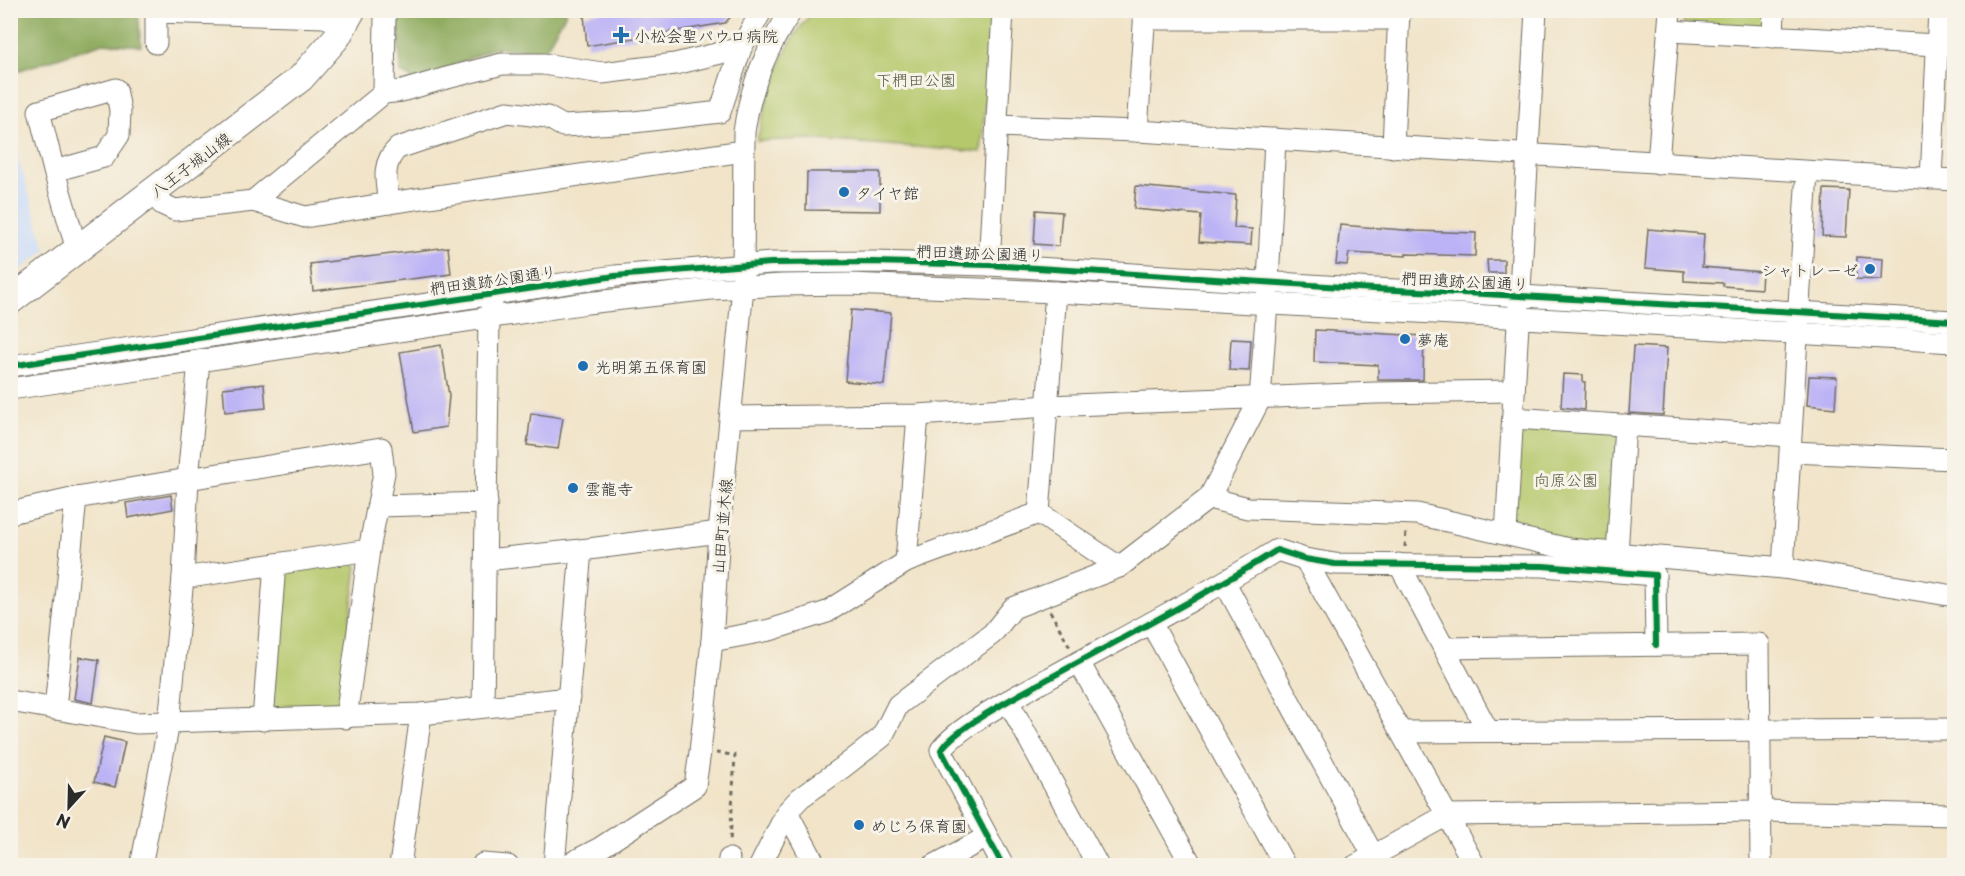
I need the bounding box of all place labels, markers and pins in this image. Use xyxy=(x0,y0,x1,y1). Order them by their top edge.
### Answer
place label: 小松会聖パウロ病院 xyxy=(634,23,778,47)
marker: 小松会聖パウロ病院 xyxy=(612,26,630,44)
place label: タイヤ館 xyxy=(856,180,919,204)
marker: タイヤ館 xyxy=(837,185,851,199)
place label: シャトレーゼ xyxy=(1761,257,1858,281)
marker: シャトレーゼ xyxy=(1863,262,1877,276)
place label: 夢庵 xyxy=(1417,327,1449,351)
marker: 夢庵 xyxy=(1398,332,1412,346)
place label: 光明第五保育園 xyxy=(595,354,707,378)
marker: 光明第五保育園 xyxy=(576,359,590,373)
place label: 雲龍寺 xyxy=(585,476,633,500)
marker: 雲龍寺 xyxy=(566,481,580,495)
place label: めじろ保育園 xyxy=(871,813,967,837)
marker: めじろ保育園 xyxy=(852,818,866,832)

